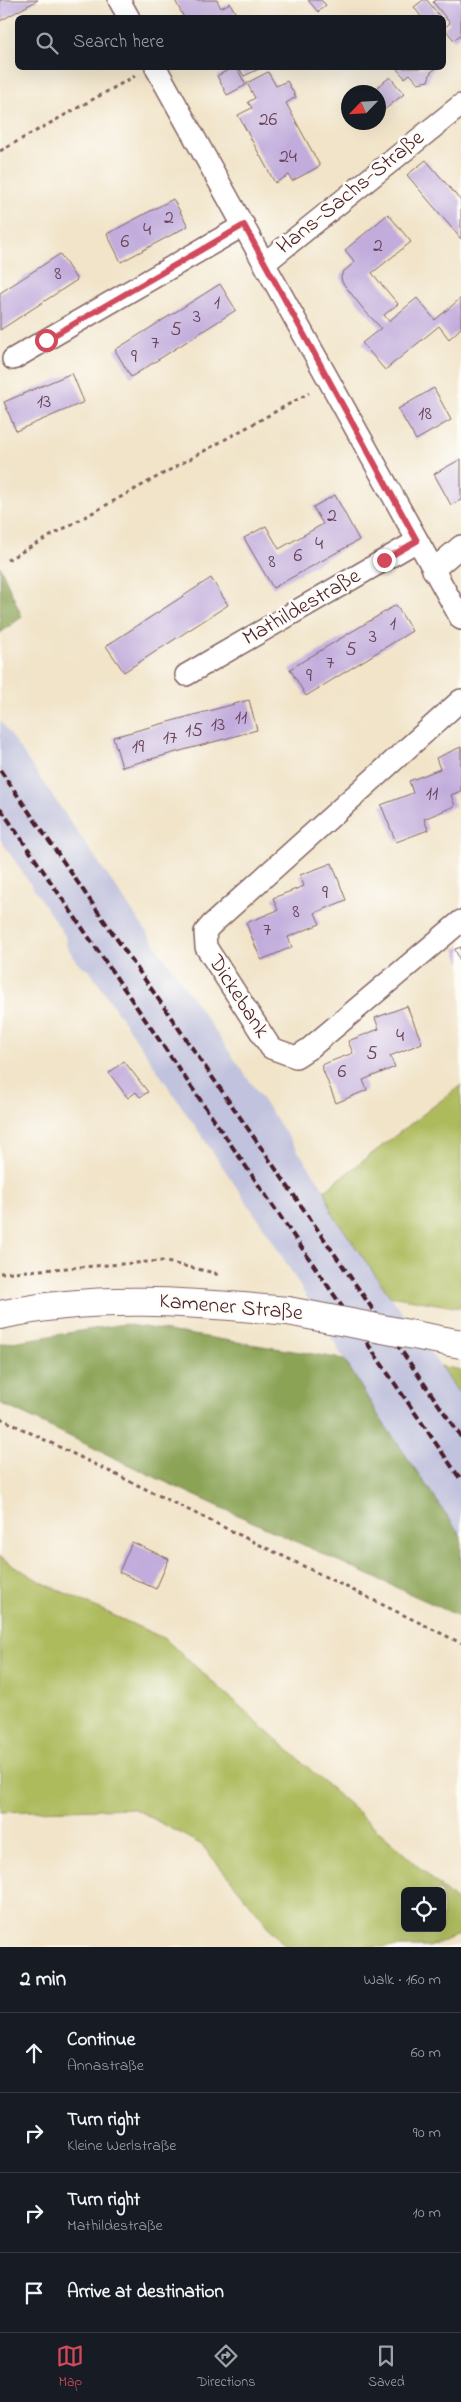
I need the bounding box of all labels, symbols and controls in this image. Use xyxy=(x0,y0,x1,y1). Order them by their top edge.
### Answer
search box xyxy=(15,15,446,70)
icon: search xyxy=(33,29,61,57)
text: Search here xyxy=(73,29,164,56)
north arrow xyxy=(341,85,386,130)
house number: 26 xyxy=(259,106,278,135)
street label: Hans-Sachs-Straße xyxy=(270,123,432,263)
house number: 24 xyxy=(279,143,297,172)
house number: 2 xyxy=(164,204,174,233)
house number: 4 xyxy=(143,216,151,245)
house number: 6 xyxy=(121,228,130,257)
house number: 2 xyxy=(373,232,383,261)
house number: 8 xyxy=(54,260,62,289)
house number: 1 xyxy=(214,289,220,318)
house number: 3 xyxy=(193,303,201,332)
house number: 5 xyxy=(170,316,182,345)
route start xyxy=(35,329,58,352)
house number: 7 xyxy=(151,329,159,358)
house number: 9 xyxy=(131,343,137,372)
house number: 13 xyxy=(37,388,51,417)
house number: 18 xyxy=(418,400,432,429)
house number: 2 xyxy=(327,502,337,531)
house number: 4 xyxy=(315,530,323,559)
house number: 6 xyxy=(294,542,303,571)
house number: 8 xyxy=(268,548,276,577)
route end xyxy=(373,549,396,572)
street label: Mathildestraße xyxy=(237,561,367,655)
house number: 1 xyxy=(390,610,396,639)
house number: 3 xyxy=(369,623,377,652)
house number: 5 xyxy=(345,636,357,665)
house number: 7 xyxy=(326,649,334,678)
house number: 9 xyxy=(306,662,312,691)
house number: 11 xyxy=(235,704,247,733)
house number: 13 xyxy=(211,711,225,740)
house number: 15 xyxy=(185,717,203,746)
house number: 17 xyxy=(163,724,177,753)
house number: 19 xyxy=(132,733,144,762)
house number: 11 xyxy=(426,780,438,809)
house number: 9 xyxy=(322,879,328,908)
house number: 8 xyxy=(292,898,300,927)
house number: 7 xyxy=(263,916,271,945)
street label: Dickebank xyxy=(199,948,277,1045)
house number: 4 xyxy=(396,1022,404,1051)
house number: 5 xyxy=(366,1040,378,1069)
house number: 6 xyxy=(338,1058,347,1087)
street label: Kamener Straße xyxy=(158,1286,304,1330)
map controls xyxy=(401,1887,446,1932)
button: locate xyxy=(401,1887,446,1932)
text: 2 min xyxy=(20,1965,66,1995)
text: Walk · 160 m xyxy=(363,1968,441,1992)
text: Continue xyxy=(67,2027,135,2054)
icon: ahead xyxy=(20,2039,48,2067)
text: 60 m xyxy=(411,2041,441,2065)
text: Annastraße xyxy=(67,2054,144,2078)
text: Turn right xyxy=(67,2107,140,2134)
icon: right xyxy=(20,2119,48,2147)
text: 90 m xyxy=(413,2121,441,2145)
text: Kleine Werlstraße xyxy=(67,2134,176,2158)
text: Turn right xyxy=(67,2187,140,2214)
icon: right xyxy=(20,2199,48,2227)
text: 10 m xyxy=(413,2201,441,2225)
text: Mathildestraße xyxy=(67,2214,163,2238)
icon: arrive xyxy=(20,2279,48,2307)
text: Arrive at destination xyxy=(67,2279,224,2306)
tab: Map xyxy=(56,2342,84,2393)
tab: Directions xyxy=(197,2342,255,2393)
tab: Saved xyxy=(368,2342,405,2393)

